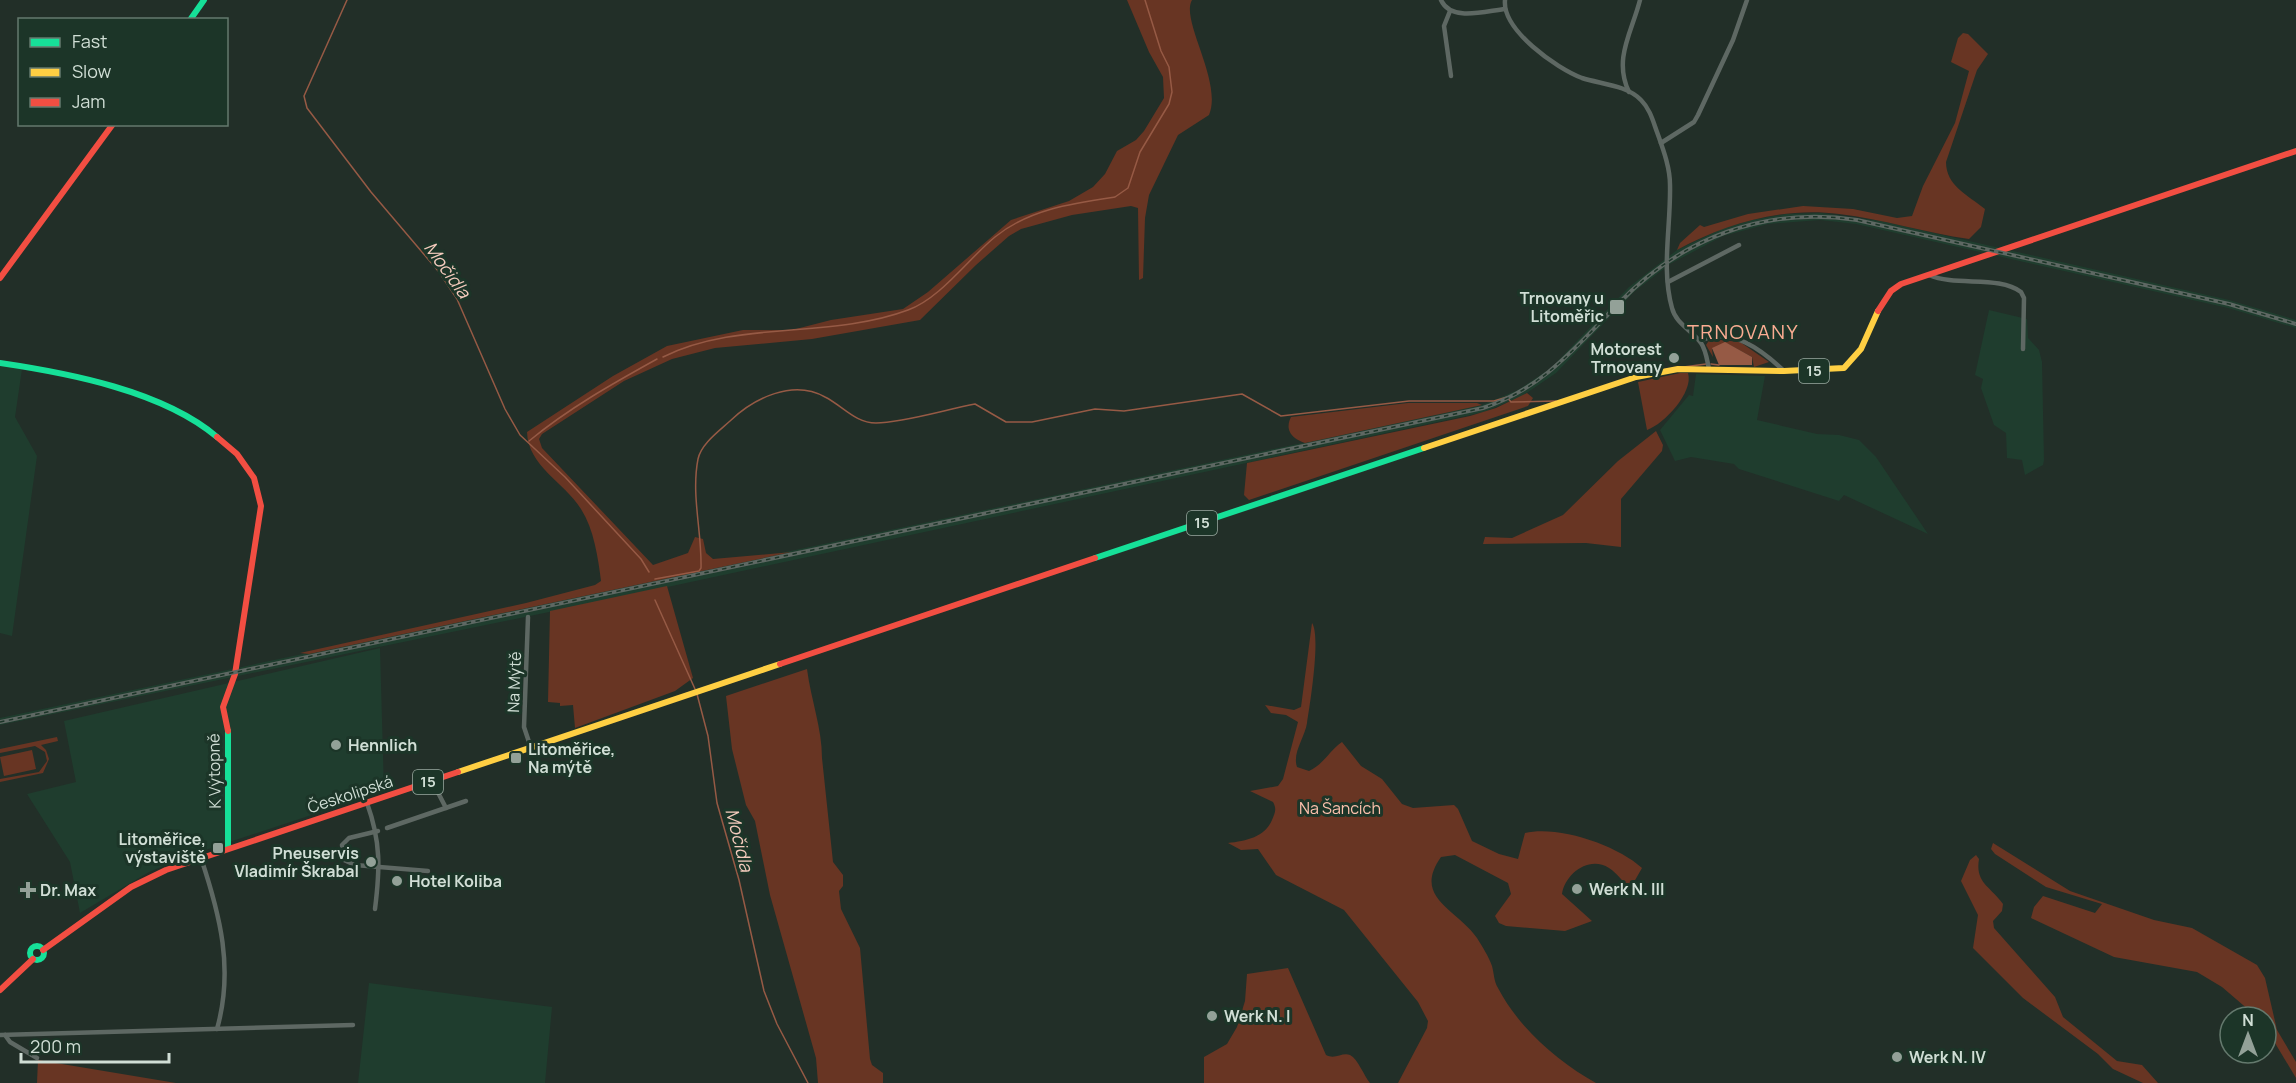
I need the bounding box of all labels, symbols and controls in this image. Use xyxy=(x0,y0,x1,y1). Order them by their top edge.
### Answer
legend xyxy=(18,18,228,126)
text: Fast xyxy=(72,29,107,53)
text: Slow xyxy=(72,59,112,83)
text: Jam xyxy=(72,89,106,113)
water label: Močidla xyxy=(419,236,477,303)
place label: Trnovany u Litoměřic xyxy=(1520,287,1604,327)
marker: Trnovany u Litoměřic xyxy=(1608,298,1626,316)
district label: TRNOVANY xyxy=(1687,318,1799,345)
place label: Motorest Trnovany xyxy=(1591,338,1662,378)
marker: Motorest Trnovany xyxy=(1667,351,1681,365)
road number: 15 xyxy=(1799,359,1829,383)
road number: 15 xyxy=(1187,511,1217,535)
street label: Na Mýtě xyxy=(502,651,526,713)
street label: K Výtopně xyxy=(202,733,226,809)
place label: Hennlich xyxy=(348,734,417,756)
marker: Hennlich xyxy=(329,738,343,752)
place label: Litoměřice, Na mýtě xyxy=(528,738,615,778)
marker: Litoměřice, Na mýtě xyxy=(509,751,523,765)
street label: Českolipská xyxy=(305,770,395,818)
road number: 15 xyxy=(413,770,443,794)
park label: Na Šancích xyxy=(1299,797,1381,819)
water label: Močidla xyxy=(721,806,760,875)
place label: Litoměřice, výstaviště xyxy=(119,828,206,868)
marker: Litoměřice, výstaviště xyxy=(211,841,225,855)
place label: Pneuservis Vladimír Škrabal xyxy=(234,842,359,882)
marker: Pneuservis Vladimír Škrabal xyxy=(364,855,378,869)
place label: Hotel Koliba xyxy=(409,870,502,892)
marker: Hotel Koliba xyxy=(390,874,404,888)
place label: Werk N. III xyxy=(1589,878,1664,900)
place label: Dr. Max xyxy=(40,879,96,901)
marker: Werk N. III xyxy=(1570,882,1584,896)
marker: Dr. Max xyxy=(21,883,35,897)
place label: Werk N. I xyxy=(1224,1005,1291,1027)
north arrow xyxy=(2218,1005,2278,1065)
marker: Werk N. I xyxy=(1205,1009,1219,1023)
text: N xyxy=(2242,1009,2254,1031)
scale bar xyxy=(21,1026,170,1064)
text: 200 m xyxy=(30,1034,81,1058)
place label: Werk N. IV xyxy=(1909,1046,1987,1068)
marker: Werk N. IV xyxy=(1890,1050,1904,1064)

